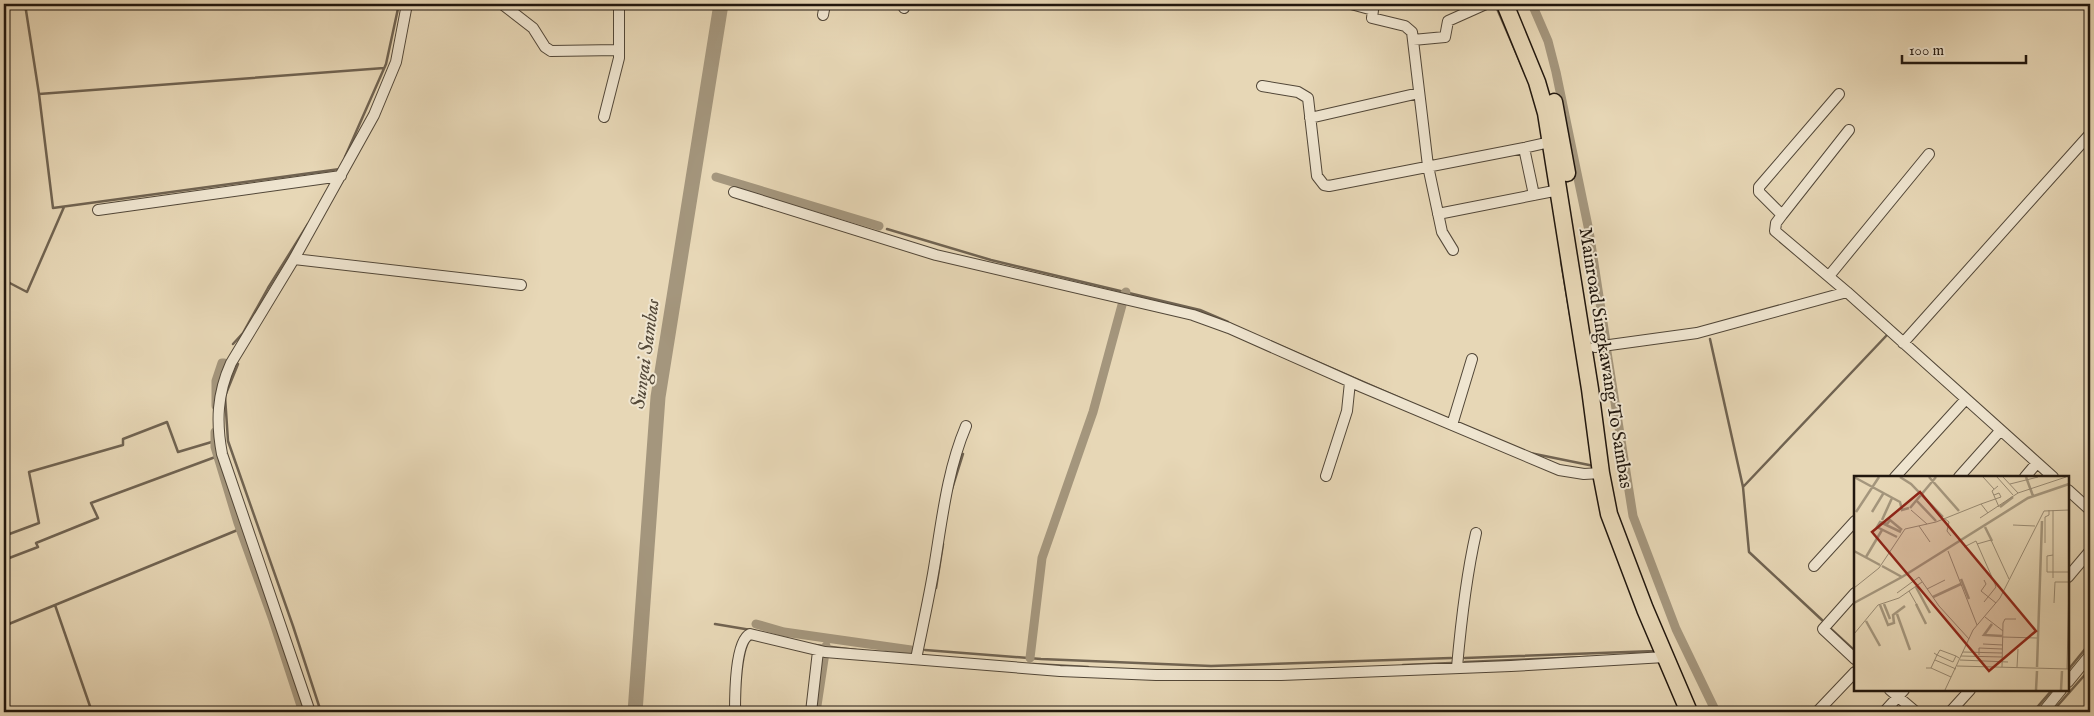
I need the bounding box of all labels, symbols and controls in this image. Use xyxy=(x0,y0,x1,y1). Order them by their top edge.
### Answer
scale bar xyxy=(1902,32,2025,64)
text: 100 m xyxy=(1909,41,1945,60)
street label: Mainroad Singkawang To Sambas xyxy=(1573,226,1637,490)
water label: Sungai Sambas xyxy=(626,297,667,411)
inset map xyxy=(1854,476,2069,691)

